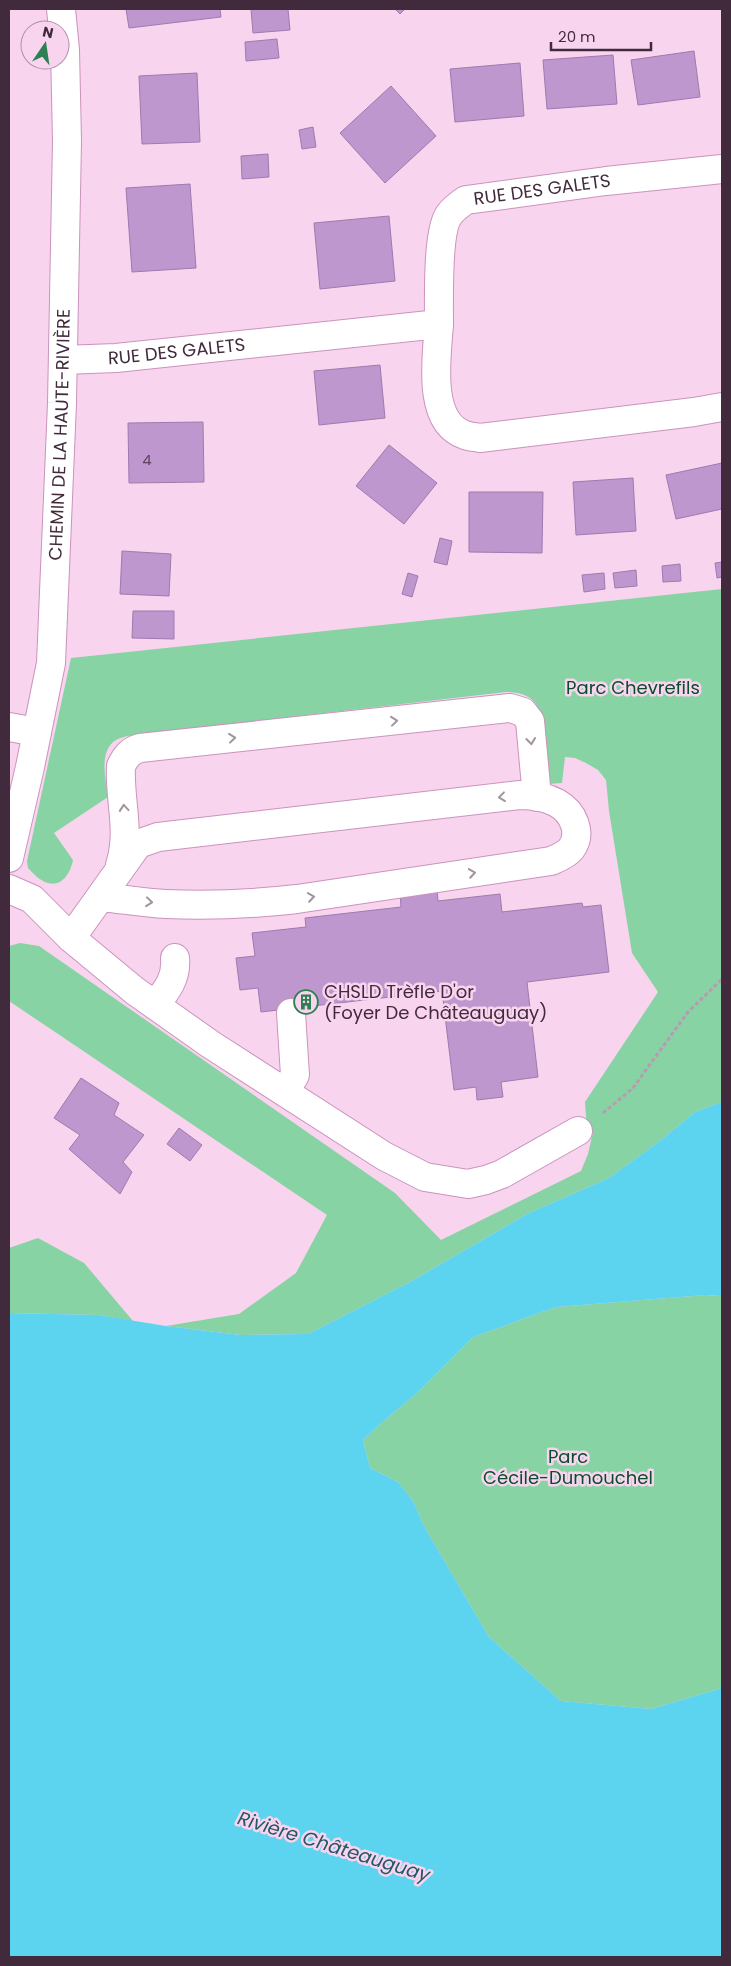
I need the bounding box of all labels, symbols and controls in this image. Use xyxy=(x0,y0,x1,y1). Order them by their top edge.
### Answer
north arrow xyxy=(20,20,70,70)
scale bar xyxy=(551,20,651,52)
text: N xyxy=(41,21,55,43)
text: 20 m xyxy=(558,26,596,47)
street label: RUE DES GALETS xyxy=(472,168,612,211)
street label: CHEMIN DE LA HAUTE-RIVIÈRE xyxy=(42,309,76,561)
street label: RUE DES GALETS xyxy=(107,331,247,370)
house number: 4 xyxy=(142,449,152,470)
park label: Parc Chevrefils xyxy=(566,675,700,700)
one-way arrow xyxy=(390,715,398,726)
one-way arrow xyxy=(228,733,236,744)
one-way arrow xyxy=(525,738,536,746)
one-way arrow xyxy=(498,791,506,802)
one-way arrow xyxy=(119,804,130,812)
one-way arrow xyxy=(467,869,476,879)
one-way arrow xyxy=(307,893,315,903)
one-way arrow xyxy=(145,896,153,907)
place label: CHSLD Trèfle D'or (Foyer De Châteauguay) xyxy=(324,979,547,1025)
building icon: CHSLD Trèfle D'or (Foyer De Châteauguay) xyxy=(293,989,319,1015)
park label: Parc Cécile-Dumouchel xyxy=(483,1444,653,1490)
water label: Rivière Châteauguay xyxy=(234,1804,435,1889)

